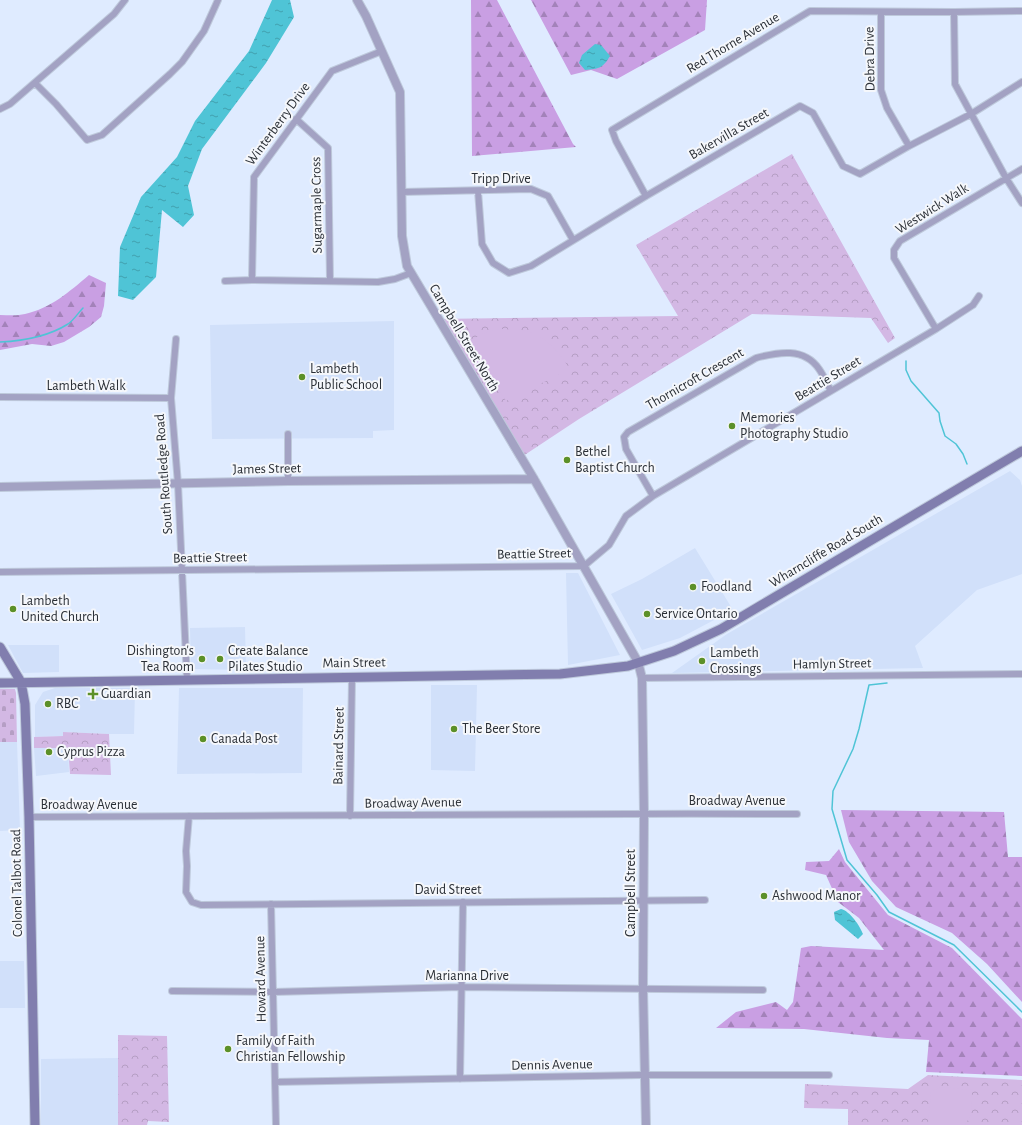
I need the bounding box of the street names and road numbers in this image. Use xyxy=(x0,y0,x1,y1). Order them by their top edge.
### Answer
street label: Red Thorne Avenue xyxy=(684,10,782,76)
street label: Debra Drive xyxy=(862,26,878,92)
street label: Winterberry Drive xyxy=(243,80,313,168)
street label: Bakervilla Street xyxy=(687,105,772,162)
street label: Sugarmaple Cross xyxy=(309,156,325,254)
street label: Tripp Drive xyxy=(471,172,531,186)
street label: Westwick Walk xyxy=(893,181,971,237)
street label: Campbell Street North xyxy=(426,282,502,394)
street label: Thornicroft Crescent xyxy=(644,345,747,413)
street label: Beattie Street xyxy=(793,354,864,404)
street label: Lambeth Walk xyxy=(46,379,126,393)
street label: South Routledge Road xyxy=(153,413,175,535)
street label: James Street xyxy=(233,461,302,477)
street label: Wharncliffe Road South xyxy=(767,512,885,590)
street label: Beattie Street xyxy=(497,546,572,562)
street label: Beattie Street xyxy=(173,550,248,566)
street label: Main Street xyxy=(322,655,386,671)
street label: Hamlyn Street xyxy=(793,656,872,672)
street label: Bainard Street xyxy=(331,706,347,785)
street label: Broadway Avenue xyxy=(688,794,786,808)
street label: Broadway Avenue xyxy=(364,795,462,811)
street label: Broadway Avenue xyxy=(40,798,138,812)
street label: Colonel Talbot Road xyxy=(9,829,25,937)
street label: Campbell Street xyxy=(624,849,638,937)
street label: David Street xyxy=(414,883,482,897)
street label: Howard Avenue xyxy=(253,936,269,1022)
street label: Marianna Drive xyxy=(425,969,509,983)
street label: Dennis Avenue xyxy=(511,1057,593,1073)

